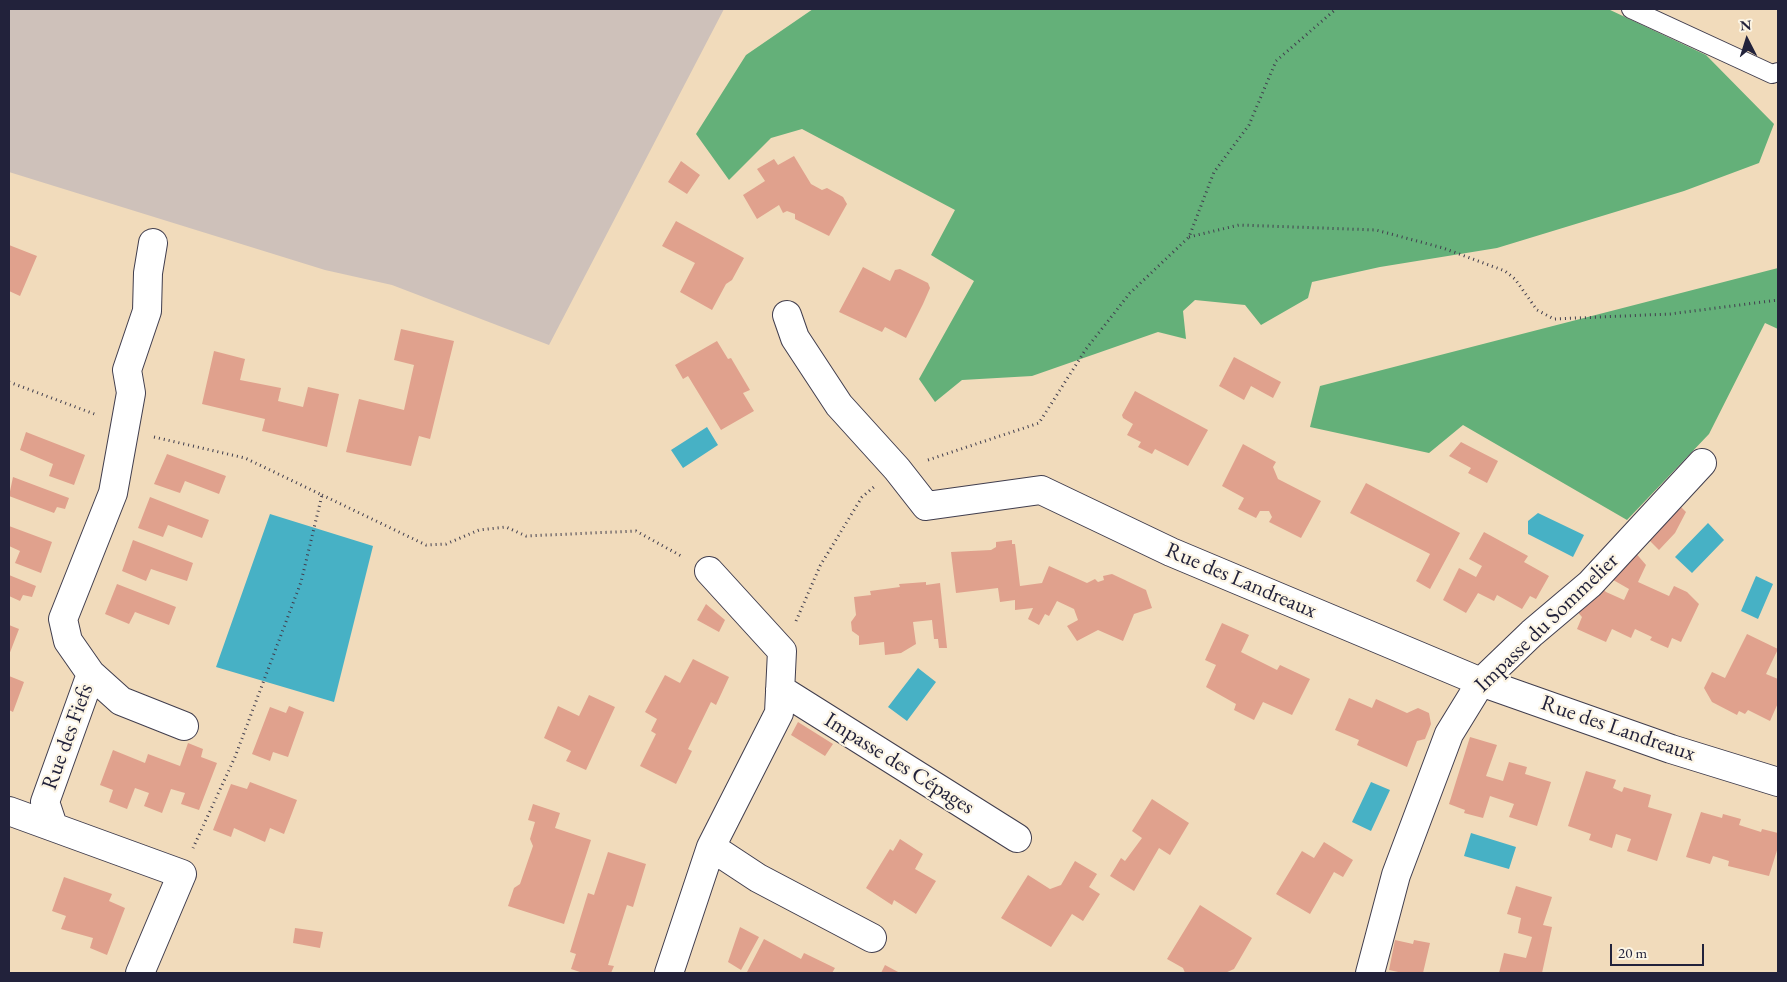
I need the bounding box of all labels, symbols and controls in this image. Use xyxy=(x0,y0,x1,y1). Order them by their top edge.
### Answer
north arrow xyxy=(1722,15,1772,65)
text: N xyxy=(1739,16,1752,35)
street label: Rue des Landreaux xyxy=(1161,537,1321,625)
street label: Impasse du Sommelier xyxy=(1470,548,1624,698)
street label: Rue des Fiefs xyxy=(37,680,99,794)
street label: Rue des Landreaux xyxy=(1537,690,1699,768)
street label: Impasse des Cépages xyxy=(819,707,979,821)
scale bar xyxy=(1612,934,1706,966)
text: 20 m xyxy=(1618,943,1647,962)

